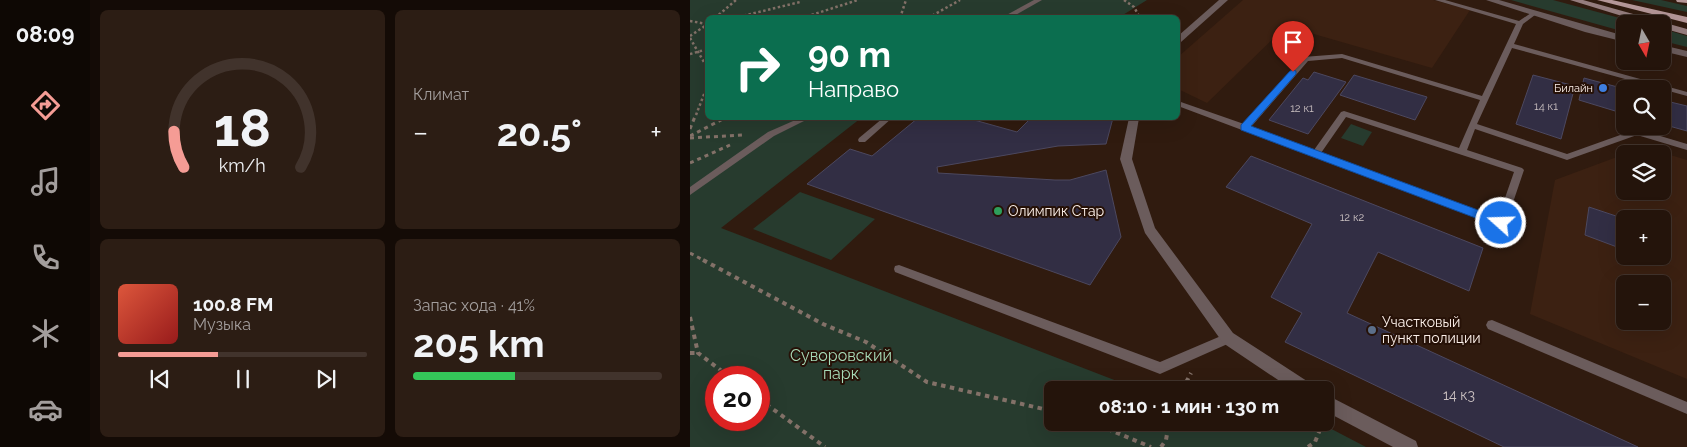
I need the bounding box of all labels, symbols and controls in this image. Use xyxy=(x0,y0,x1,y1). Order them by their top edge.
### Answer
north arrow xyxy=(1616,15,1671,70)
map controls xyxy=(1616,15,1671,330)
text: 08:09 xyxy=(16,21,74,47)
pin xyxy=(1272,21,1314,72)
icon: arrive xyxy=(1279,28,1307,56)
text: 90 m xyxy=(808,34,891,75)
icon: right xyxy=(725,35,790,100)
text: Направо xyxy=(808,76,899,102)
button: search xyxy=(1616,80,1671,135)
place label: Билайн xyxy=(1554,82,1593,95)
marker: Билайн xyxy=(1597,82,1609,94)
text: Климат xyxy=(413,85,469,104)
icon: directions xyxy=(28,88,63,123)
text: 18 xyxy=(214,97,271,158)
house number: 14 к1 xyxy=(1534,100,1558,113)
house number: 12 к1 xyxy=(1290,102,1314,115)
text: 20.5° xyxy=(497,110,582,155)
text: − xyxy=(413,116,428,149)
text: + xyxy=(650,116,662,149)
button: layers xyxy=(1616,145,1671,200)
text: km/h xyxy=(219,155,266,176)
icon: music xyxy=(28,164,63,199)
position arrow xyxy=(1474,196,1526,248)
place label: Олимпик Стар xyxy=(1008,203,1105,219)
marker: Олимпик Стар xyxy=(992,205,1004,217)
button: + xyxy=(1616,210,1671,265)
house number: 12 к2 xyxy=(1340,211,1365,224)
icon: phone xyxy=(28,240,63,275)
button: − xyxy=(1616,275,1671,330)
text: 100.8 FM xyxy=(193,293,273,315)
text: Запас хода · 41% xyxy=(413,296,535,315)
place label: Участковый пункт полиции xyxy=(1382,314,1481,346)
text: Музыка xyxy=(193,315,251,334)
icon: climate xyxy=(28,316,63,351)
text: 205 km xyxy=(413,321,545,366)
marker: Участковый пункт полиции xyxy=(1366,324,1378,336)
park label: Суворовский парк xyxy=(790,346,892,383)
icon: previous xyxy=(146,365,174,393)
icon: pause xyxy=(229,365,257,393)
icon: next xyxy=(312,365,340,393)
speed limit sign: 20 xyxy=(705,366,770,431)
house number: 14 к3 xyxy=(1443,387,1475,403)
icon: car xyxy=(28,392,63,427)
text: 08:10 · 1 мин · 130 m xyxy=(1099,395,1279,417)

